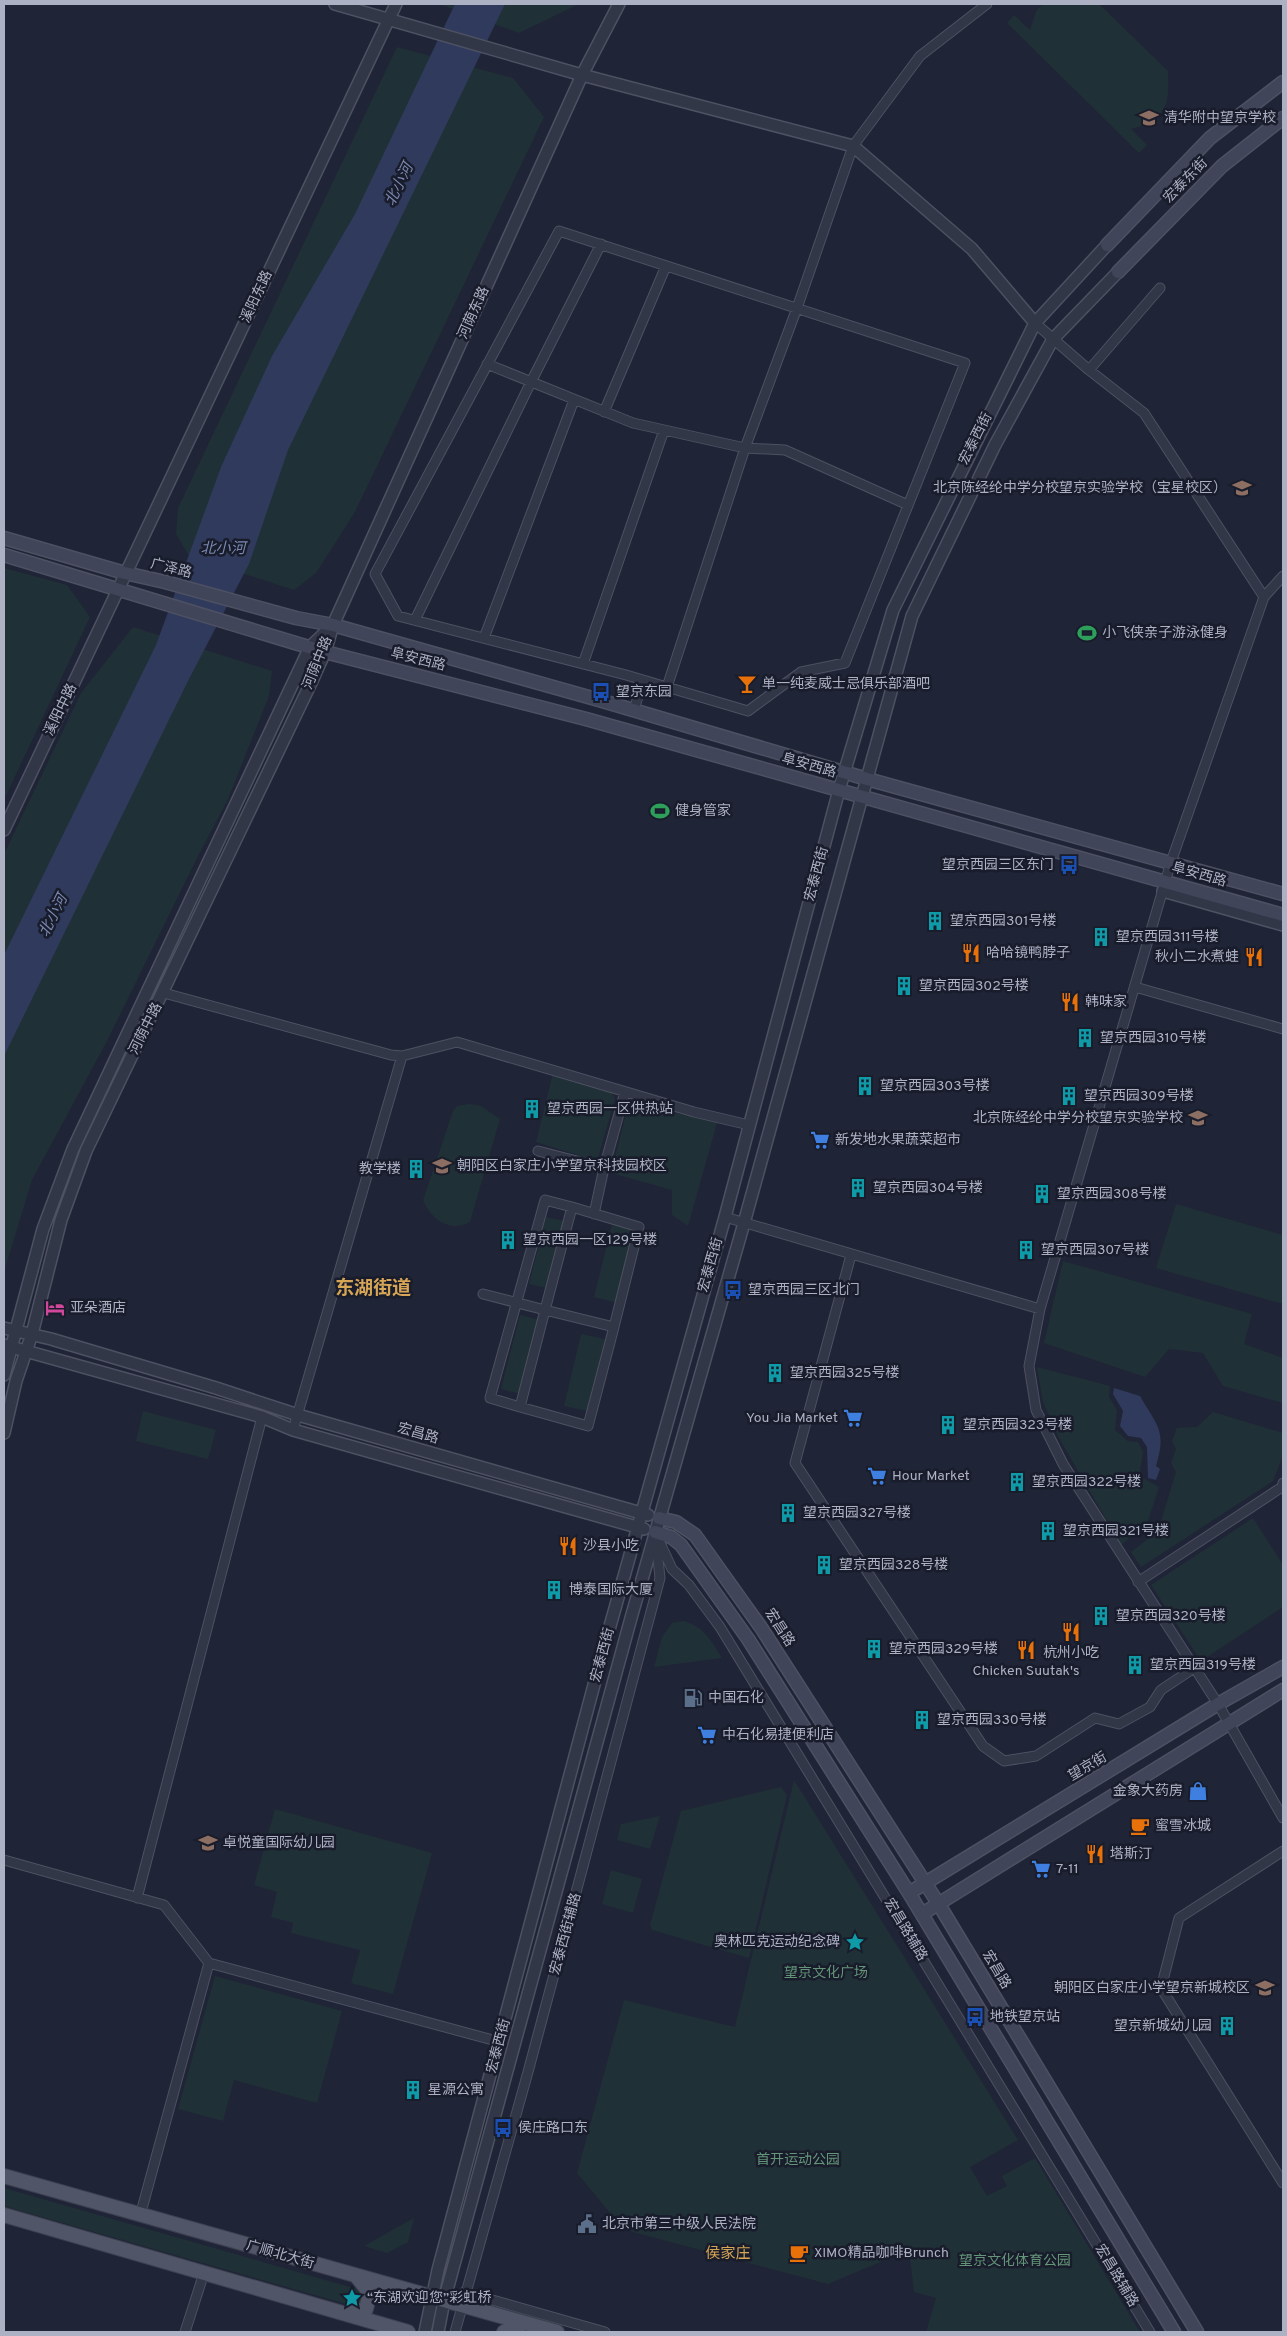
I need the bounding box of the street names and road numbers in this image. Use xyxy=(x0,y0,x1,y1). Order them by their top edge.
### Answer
street label: 宏泰东街 xyxy=(1160,155,1212,207)
street label: 溪阳东路 xyxy=(237,268,277,326)
street label: 河荫东路 xyxy=(455,284,493,342)
street label: 宏泰西街 xyxy=(956,410,996,468)
street label: 广泽路 xyxy=(149,556,193,582)
street label: 河荫中路 xyxy=(300,634,336,692)
street label: 阜安西路 xyxy=(389,645,447,675)
street label: 溪阳中路 xyxy=(41,681,81,739)
street label: 阜安西路 xyxy=(780,750,838,782)
street label: 宏泰西街 xyxy=(802,845,832,903)
street label: 阜安西路 xyxy=(1170,859,1228,891)
street label: 河荫中路 xyxy=(126,1000,166,1058)
street label: 宏泰西街 xyxy=(695,1236,727,1294)
street label: 宏昌路 xyxy=(395,1420,441,1448)
street label: 宏昌路 xyxy=(760,1606,798,1650)
street label: 宏泰西街 xyxy=(588,1626,618,1684)
street label: 望京街 xyxy=(1066,1749,1110,1785)
street label: 宏泰西街辅路 xyxy=(547,1891,585,1977)
street label: 宏昌路辅路 xyxy=(880,1896,930,1964)
street label: 宏昌路 xyxy=(978,1948,1014,1992)
street label: 宏泰西街 xyxy=(484,2017,514,2075)
street label: 广顺北大街 xyxy=(244,2236,316,2273)
street label: 宏昌路辅路 xyxy=(1091,2242,1141,2310)

